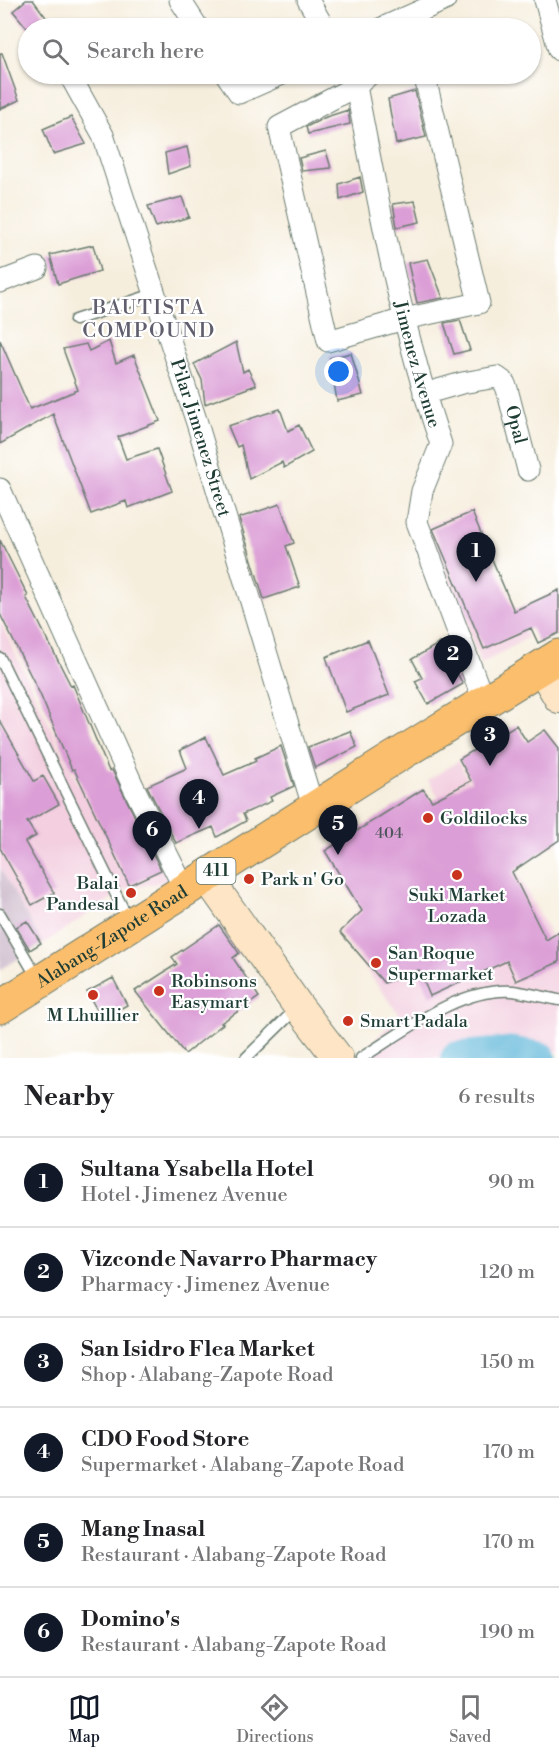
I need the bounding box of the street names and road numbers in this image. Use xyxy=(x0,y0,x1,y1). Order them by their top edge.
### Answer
street label: Jimenez Avenue xyxy=(389,298,446,431)
street label: Pilar Jimenez Street xyxy=(165,356,236,520)
street label: Opal xyxy=(500,403,532,447)
road number: 411 xyxy=(196,858,236,884)
street label: Alabang-Zapote Road xyxy=(31,879,192,994)

